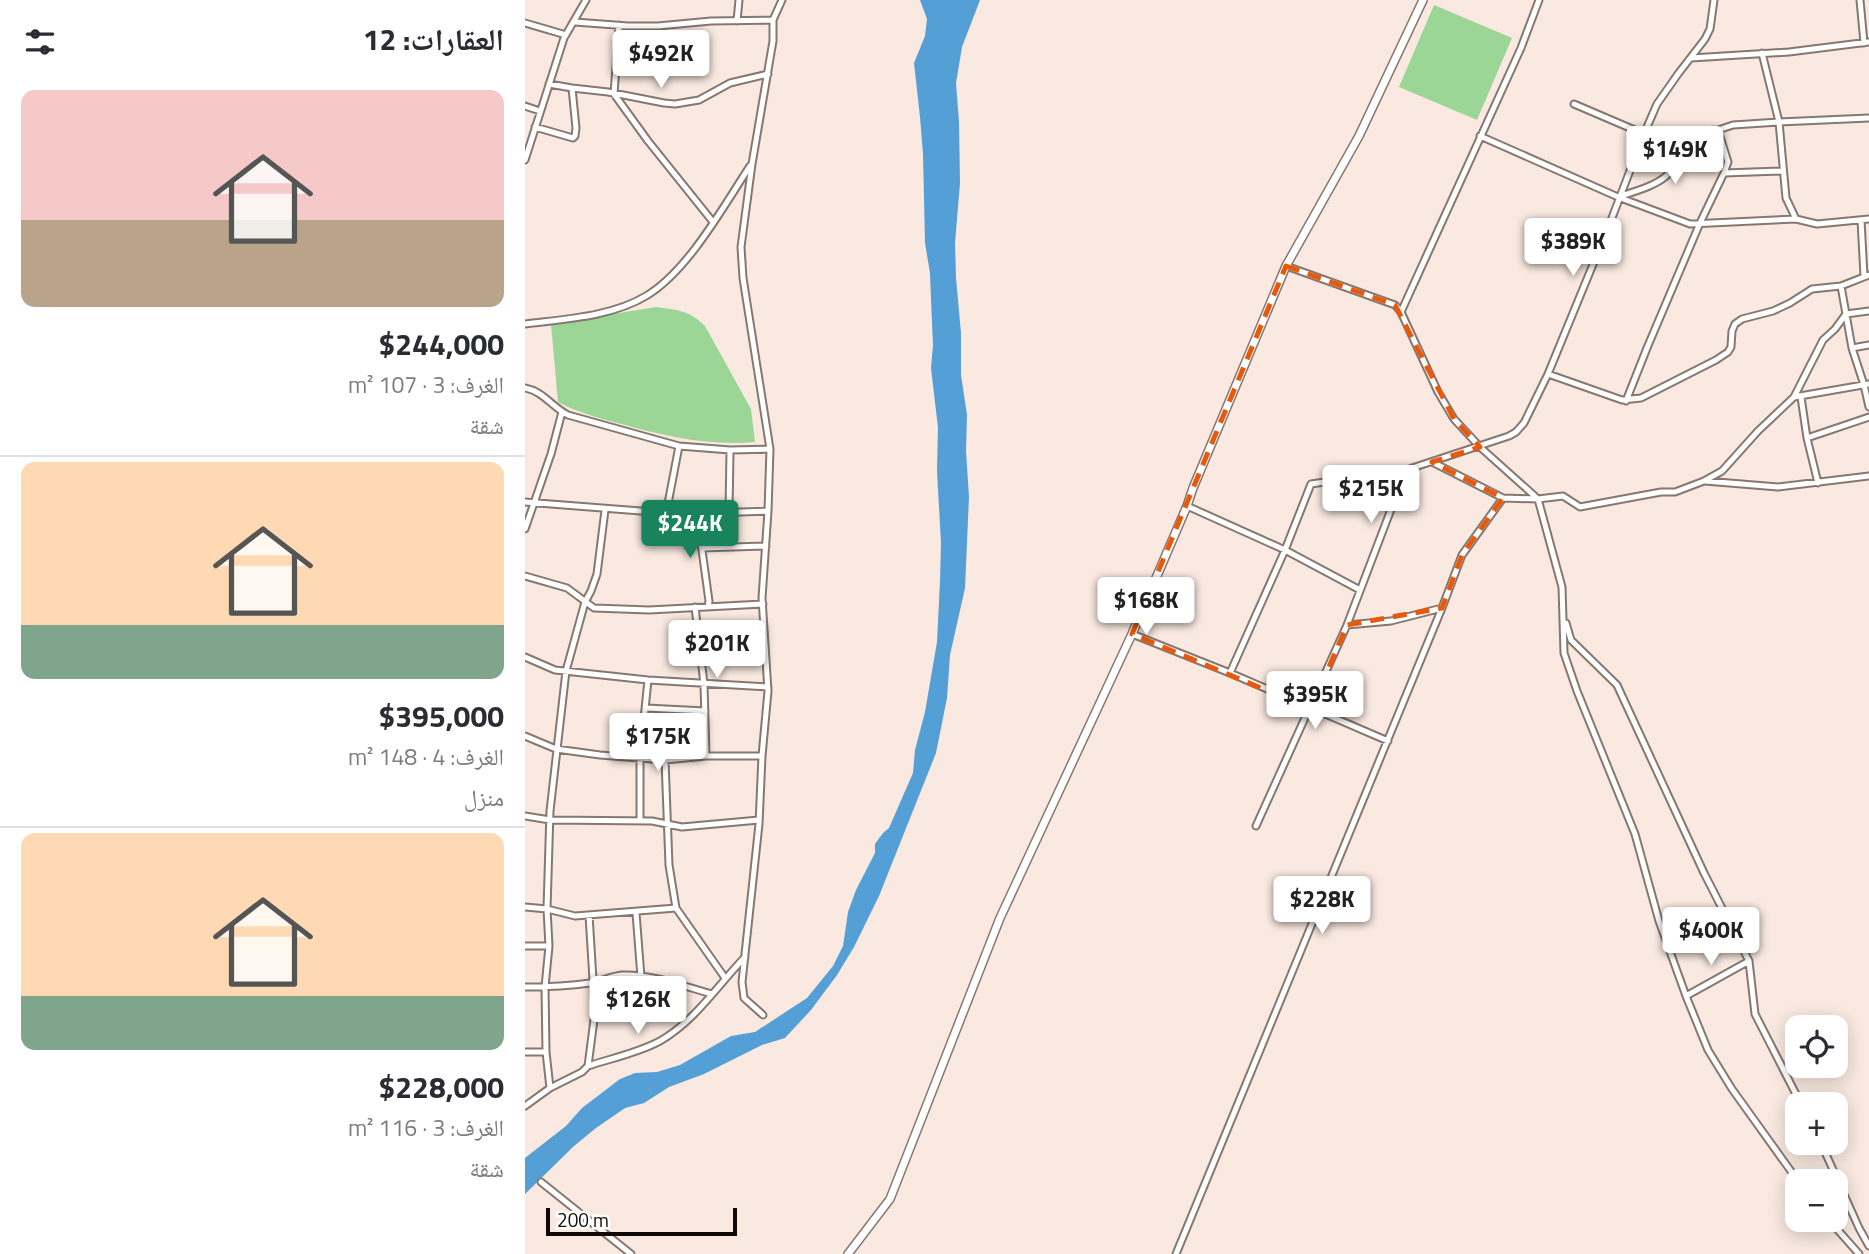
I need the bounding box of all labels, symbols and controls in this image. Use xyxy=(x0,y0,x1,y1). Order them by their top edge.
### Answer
text: العقارات: 12 xyxy=(363,16,504,62)
icon: filters xyxy=(21,23,59,61)
pin: $492K xyxy=(612,31,710,90)
text: $492K xyxy=(628,35,694,70)
pin: $149K xyxy=(1626,127,1724,186)
text: $149K xyxy=(1642,131,1708,166)
icon: home xyxy=(200,136,326,262)
pin: $389K xyxy=(1524,218,1622,278)
text: $389K xyxy=(1540,223,1606,258)
text: $244,000 xyxy=(379,321,504,367)
text: الغرف: 3 · 107 m² xyxy=(348,367,504,402)
text: شقة xyxy=(470,408,504,443)
pin: $215K xyxy=(1322,466,1420,525)
text: $215K xyxy=(1338,470,1404,505)
pin: $244K xyxy=(641,500,739,560)
text: $244K xyxy=(657,505,723,540)
icon: home xyxy=(200,508,326,634)
pin: $168K xyxy=(1097,578,1195,637)
text: $168K xyxy=(1113,582,1179,617)
pin: $201K xyxy=(668,620,766,680)
text: $201K xyxy=(684,625,750,660)
pin: $395K xyxy=(1266,672,1364,731)
text: $395K xyxy=(1282,676,1348,711)
text: $395,000 xyxy=(379,693,504,739)
pin: $175K xyxy=(609,714,707,773)
text: $175K xyxy=(625,718,691,753)
text: الغرف: 4 · 148 m² xyxy=(348,739,504,774)
text: منزل xyxy=(464,780,504,815)
pin: $228K xyxy=(1273,876,1371,936)
icon: home xyxy=(200,879,326,1005)
text: $228K xyxy=(1289,881,1355,916)
pin: $400K xyxy=(1662,908,1760,967)
text: $400K xyxy=(1678,912,1744,947)
pin: $126K xyxy=(589,976,687,1036)
text: $126K xyxy=(605,981,671,1016)
map controls xyxy=(1785,1015,1848,1232)
button: locate xyxy=(1785,1015,1848,1078)
text: $228,000 xyxy=(379,1064,504,1110)
button: + xyxy=(1785,1092,1848,1155)
text: الغرف: 3 · 116 m² xyxy=(348,1110,504,1145)
text: شقة xyxy=(470,1151,504,1186)
button: − xyxy=(1785,1169,1848,1232)
scale bar xyxy=(546,1205,737,1237)
text: 200 m xyxy=(557,1205,609,1234)

